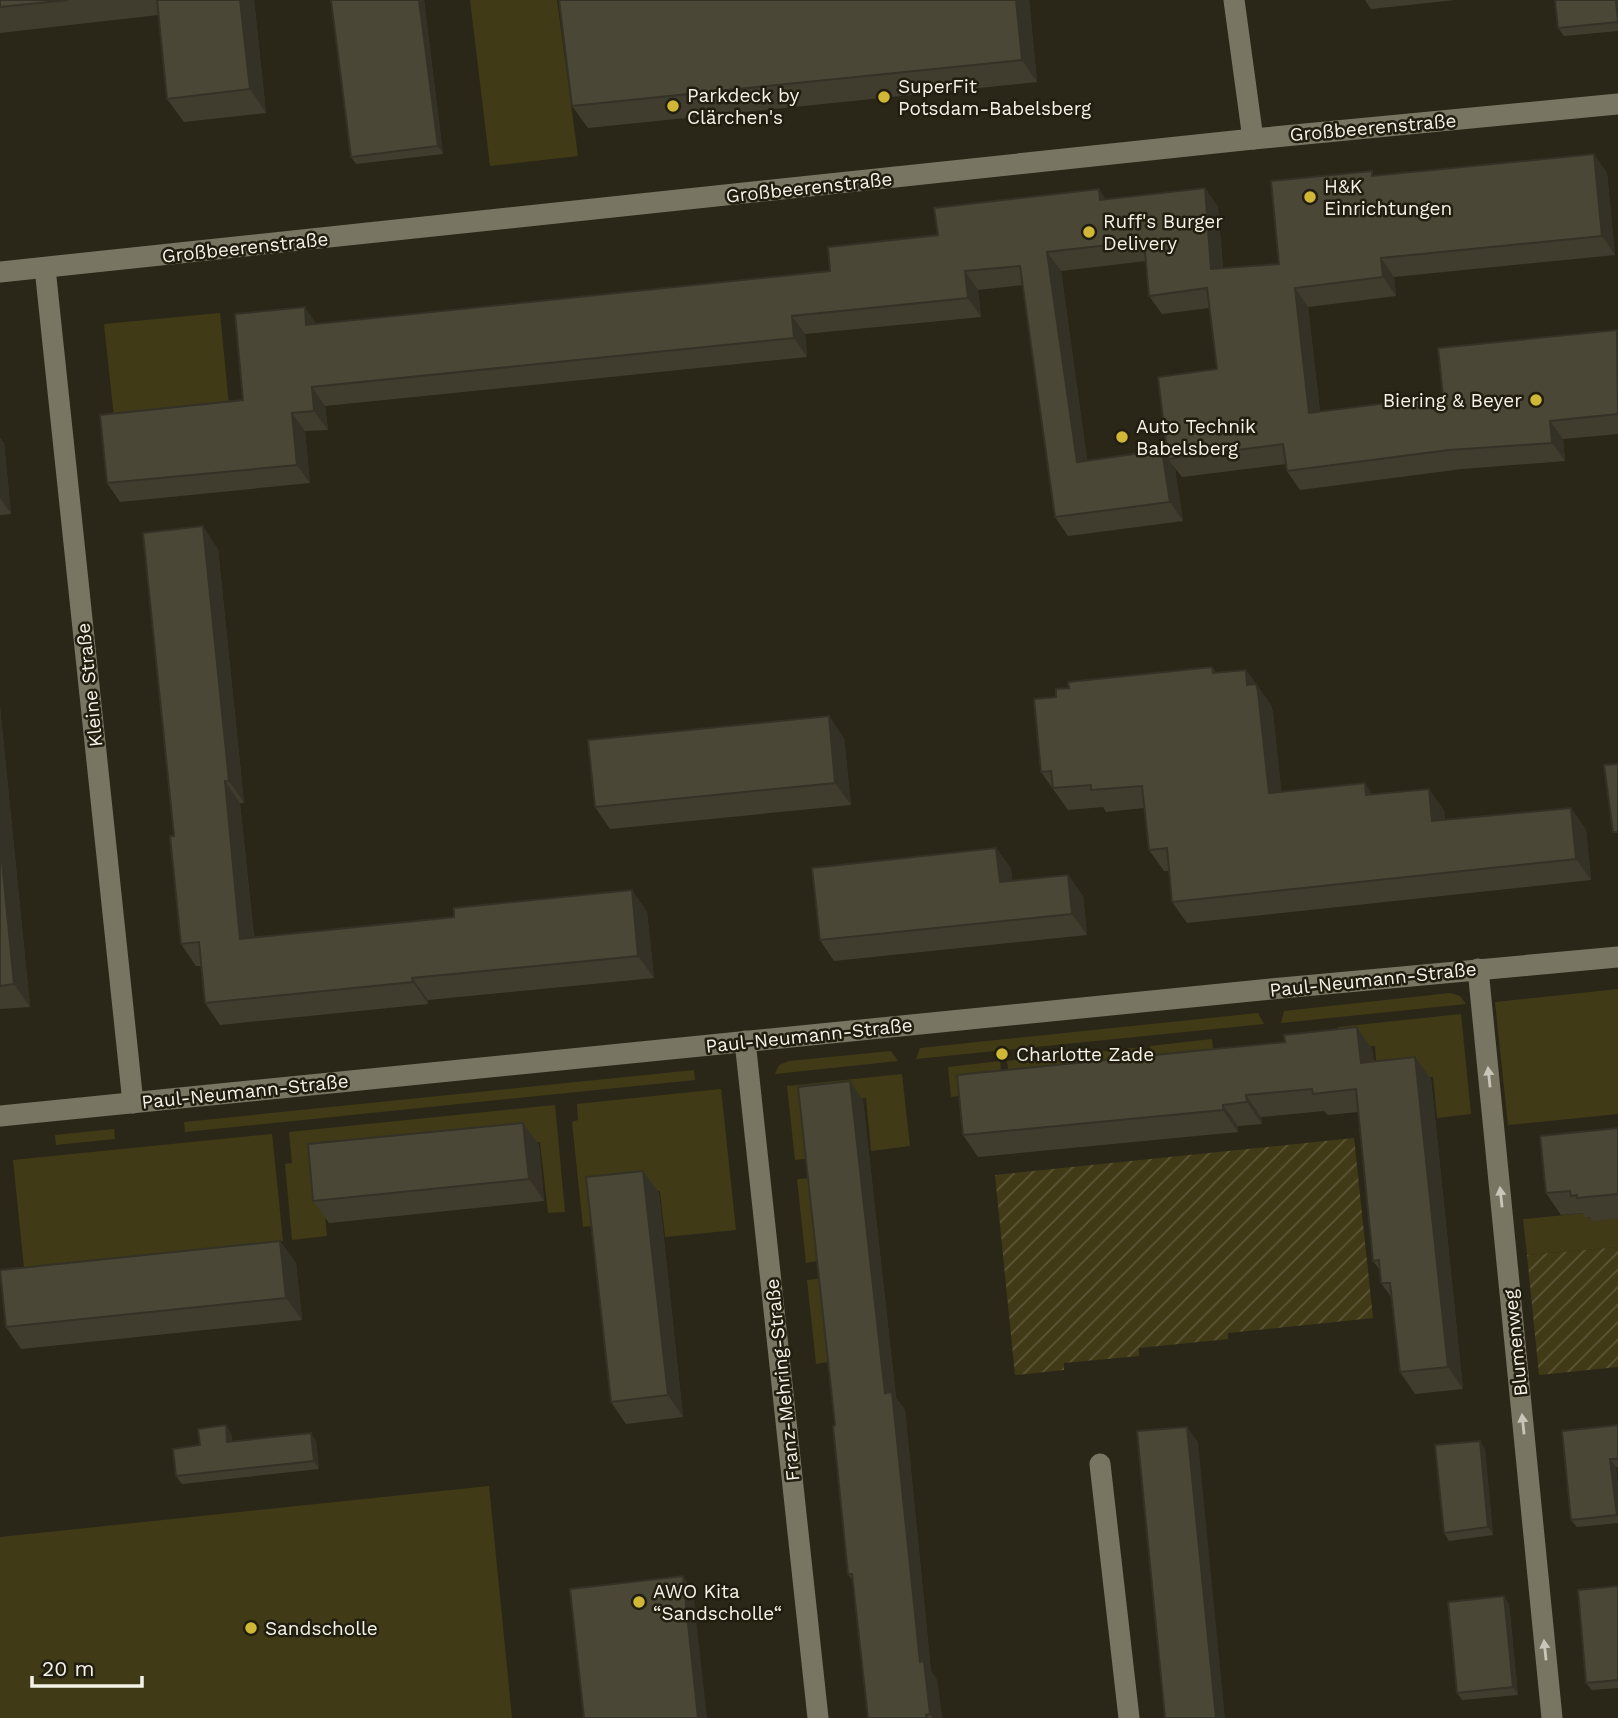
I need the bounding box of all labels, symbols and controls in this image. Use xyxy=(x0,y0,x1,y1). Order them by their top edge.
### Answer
place label: SuperFit Potsdam-Babelsberg xyxy=(898,75,1092,120)
place label: Parkdeck by Clärchen's xyxy=(687,84,800,129)
marker: SuperFit Potsdam-Babelsberg xyxy=(876,89,892,105)
marker: Parkdeck by Clärchen's xyxy=(665,98,681,114)
street label: Großbeerenstraße xyxy=(1289,109,1457,146)
street label: Großbeerenstraße xyxy=(725,167,893,208)
place label: H&K Einrichtungen xyxy=(1324,175,1452,220)
marker: H&K Einrichtungen xyxy=(1302,189,1318,205)
place label: Ruff's Burger Delivery xyxy=(1103,210,1223,255)
marker: Ruff's Burger Delivery xyxy=(1081,224,1097,240)
street label: Großbeerenstraße xyxy=(161,227,329,268)
place label: Biering & Beyer xyxy=(1383,389,1522,412)
marker: Biering & Beyer xyxy=(1528,392,1544,408)
place label: Auto Technik Babelsberg xyxy=(1136,415,1256,460)
marker: Auto Technik Babelsberg xyxy=(1114,429,1130,445)
street label: Kleine Straße xyxy=(72,622,107,748)
street label: Paul-Neumann-Straße xyxy=(1268,957,1478,1002)
street label: Paul-Neumann-Straße xyxy=(704,1013,914,1058)
place label: Charlotte Zade xyxy=(1016,1043,1154,1066)
marker: Charlotte Zade xyxy=(994,1046,1010,1062)
one-way arrow xyxy=(1483,1066,1494,1088)
street label: Paul-Neumann-Straße xyxy=(140,1069,350,1114)
one-way arrow xyxy=(1495,1186,1506,1208)
street label: Franz-Mehring-Straße xyxy=(760,1278,805,1482)
street label: Blumenweg xyxy=(1498,1288,1533,1397)
one-way arrow xyxy=(1517,1412,1528,1434)
place label: AWO Kita “Sandscholle“ xyxy=(653,1580,782,1625)
marker: AWO Kita “Sandscholle“ xyxy=(631,1594,647,1610)
place label: Sandscholle xyxy=(265,1617,378,1640)
marker: Sandscholle xyxy=(243,1620,259,1636)
one-way arrow xyxy=(1539,1639,1550,1661)
scale bar xyxy=(32,1644,142,1688)
text: 20 m xyxy=(42,1656,94,1681)

